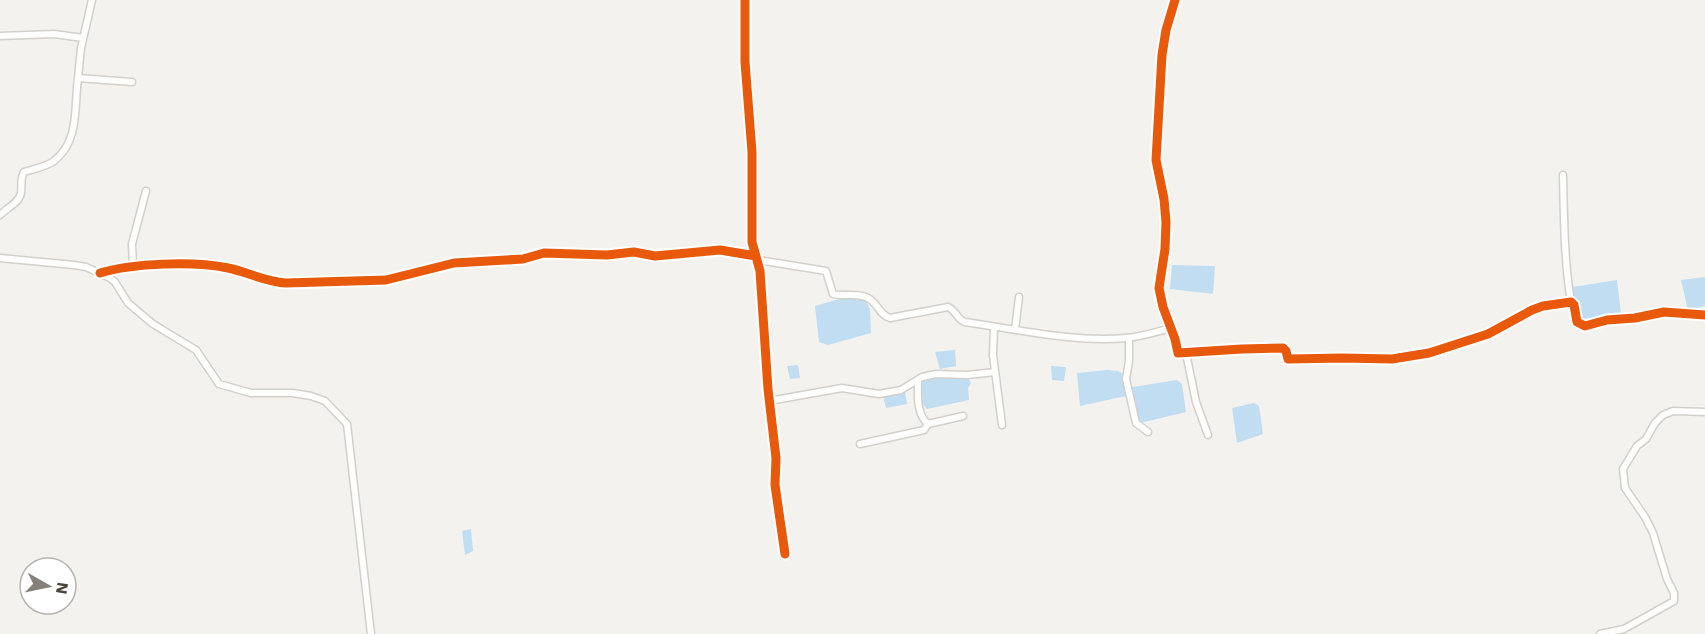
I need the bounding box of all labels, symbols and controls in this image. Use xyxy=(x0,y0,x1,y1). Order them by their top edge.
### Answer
north arrow xyxy=(18,556,78,616)
text: N xyxy=(52,581,73,596)

